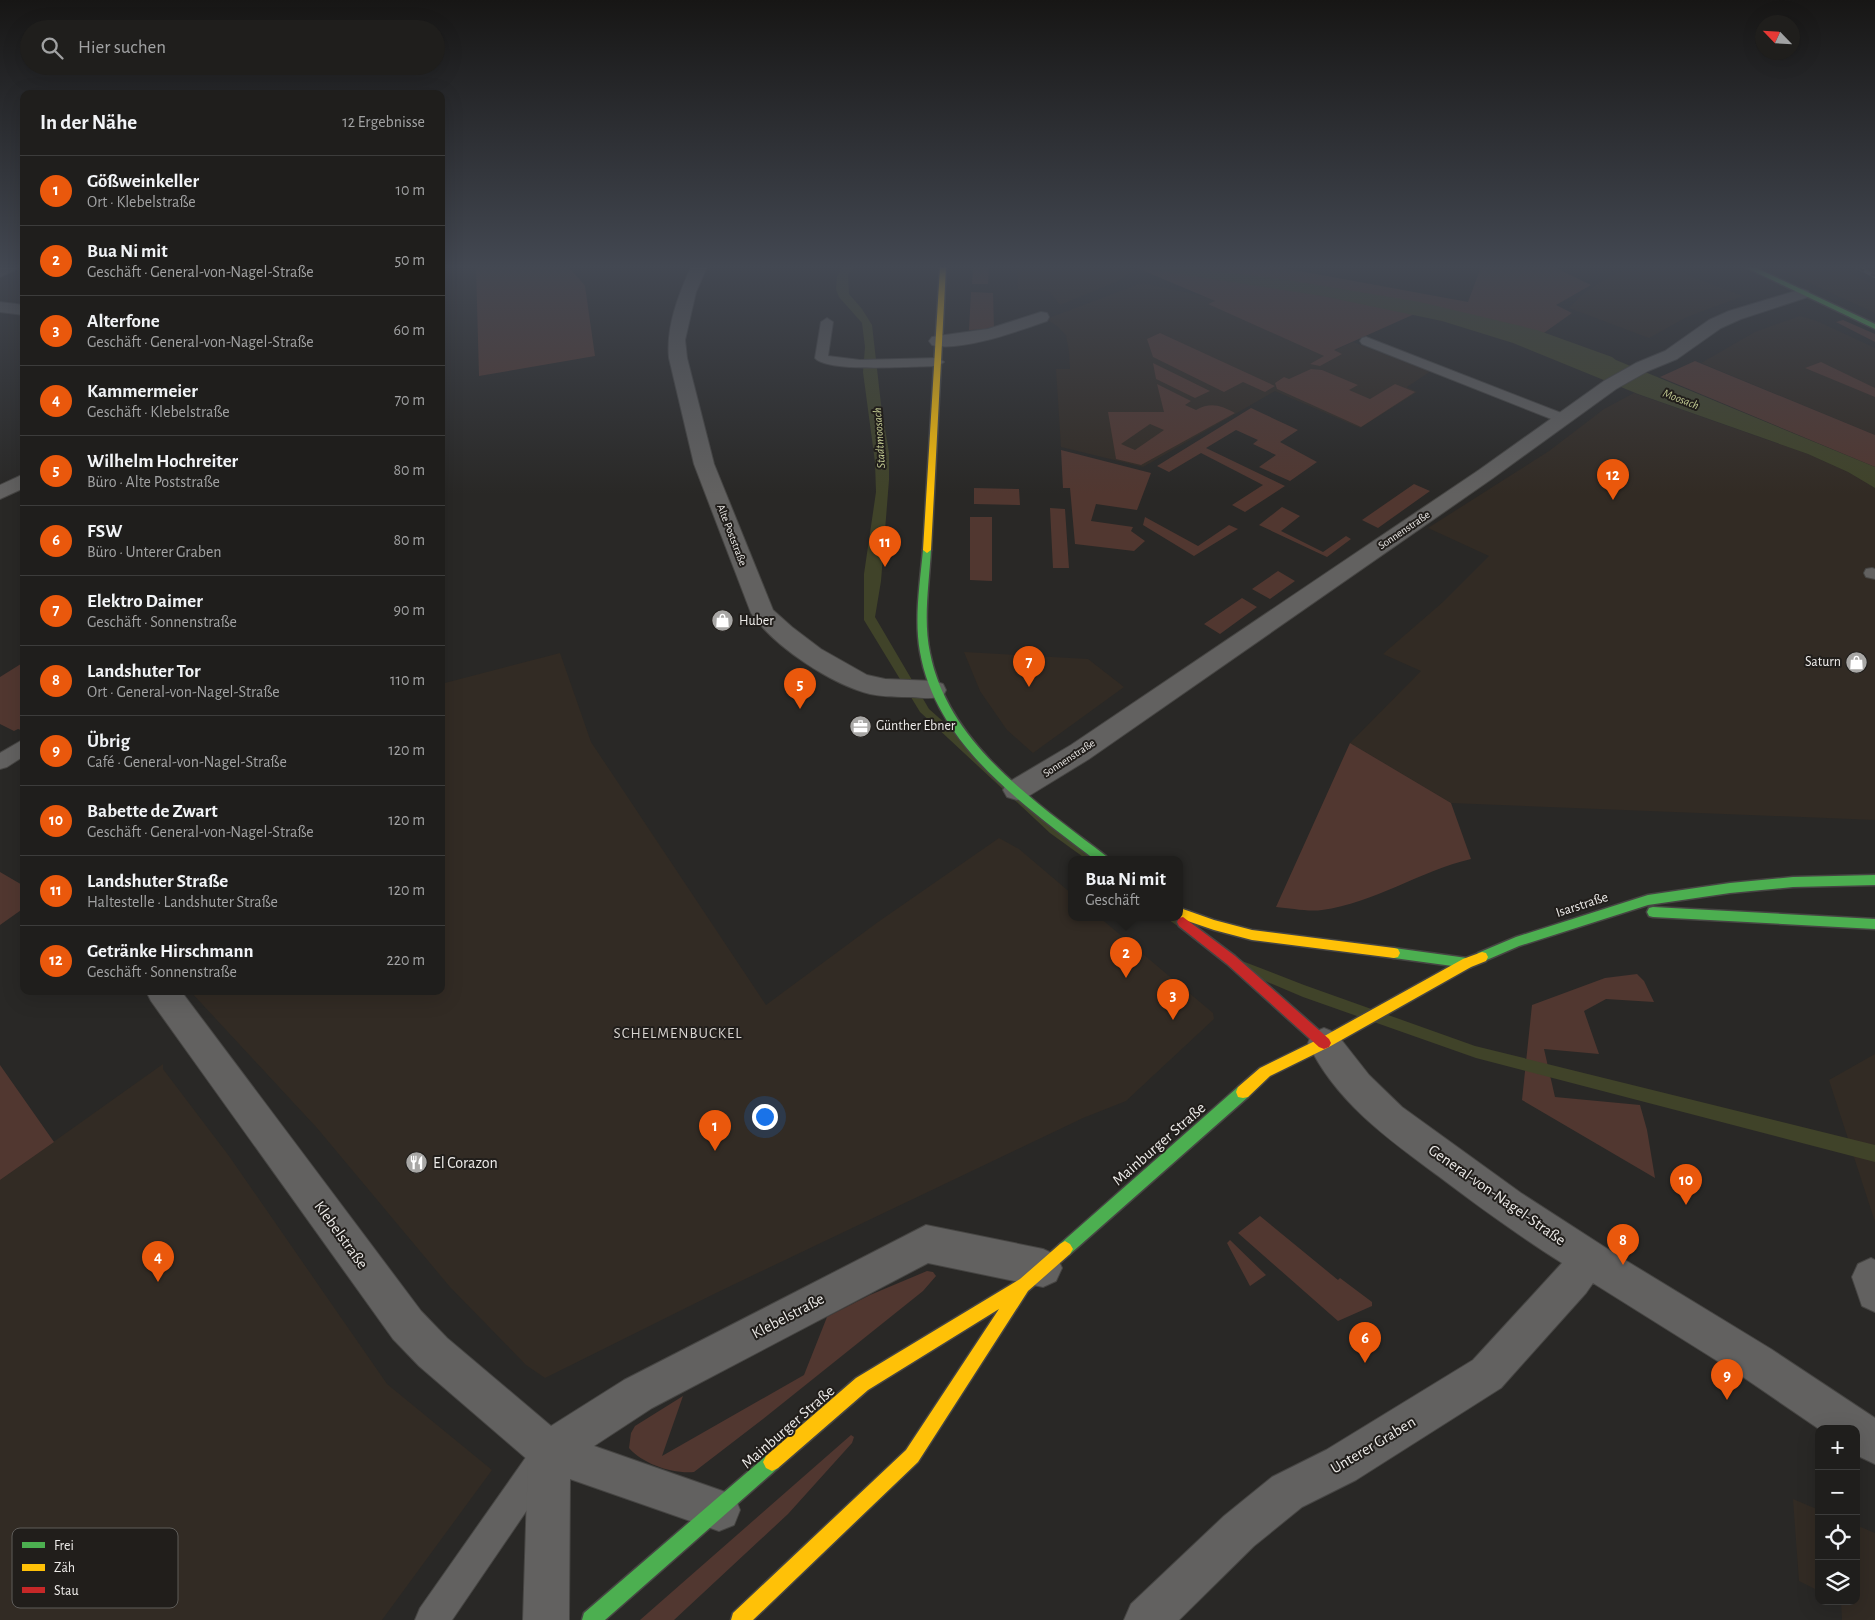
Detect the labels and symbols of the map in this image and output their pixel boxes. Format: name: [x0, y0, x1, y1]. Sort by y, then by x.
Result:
north arrow: [1755, 15, 1800, 60]
water label: Moosach: [1661, 387, 1701, 411]
water label: Stadtmoosach: [871, 407, 887, 469]
pin: 12: [1597, 459, 1629, 500]
street label: Alte Poststraße: [715, 503, 749, 567]
street label: Sonnenstraße: [1376, 509, 1432, 551]
pin: 11: [869, 526, 901, 567]
shop icon: Huber: [711, 609, 735, 633]
place label: Huber: [739, 614, 774, 628]
pin: 7: [1013, 646, 1045, 687]
shop icon: Saturn: [1845, 650, 1869, 674]
place label: Saturn: [1805, 655, 1841, 669]
pin: 5: [784, 668, 816, 709]
office icon: Günther Ebner: [848, 714, 872, 738]
place label: Günther Ebner: [876, 719, 956, 733]
street label: Sonnenstraße: [1041, 737, 1097, 779]
street label: Isarstraße: [1554, 890, 1610, 920]
pin: 2: [1110, 937, 1142, 978]
pin: 3: [1157, 979, 1189, 1020]
district label: SCHELMENBUCKEL: [614, 1026, 742, 1041]
street label: Mainburger Straße: [1109, 1099, 1209, 1189]
your location: [752, 1104, 778, 1130]
pin: 1: [699, 1110, 731, 1151]
street label: General-von-Nagel-Straße: [1426, 1142, 1568, 1248]
restaurant icon: El Corazon: [405, 1151, 429, 1175]
place label: El Corazon: [433, 1155, 498, 1171]
pin: 10: [1670, 1164, 1702, 1205]
street label: Klebelstraße: [311, 1198, 371, 1272]
pin: 8: [1607, 1224, 1639, 1265]
pin: 4: [142, 1241, 174, 1282]
street label: Klebelstraße: [749, 1290, 827, 1342]
pin: 6: [1349, 1322, 1381, 1363]
pin: 9: [1711, 1359, 1743, 1400]
street label: Mainburger Straße: [738, 1382, 838, 1472]
street label: Unterer Graben: [1328, 1413, 1418, 1477]
legend: [12, 1528, 178, 1608]
text: Frei: [54, 1539, 74, 1553]
text: Zäh: [54, 1561, 75, 1575]
text: Stau: [54, 1584, 79, 1598]

